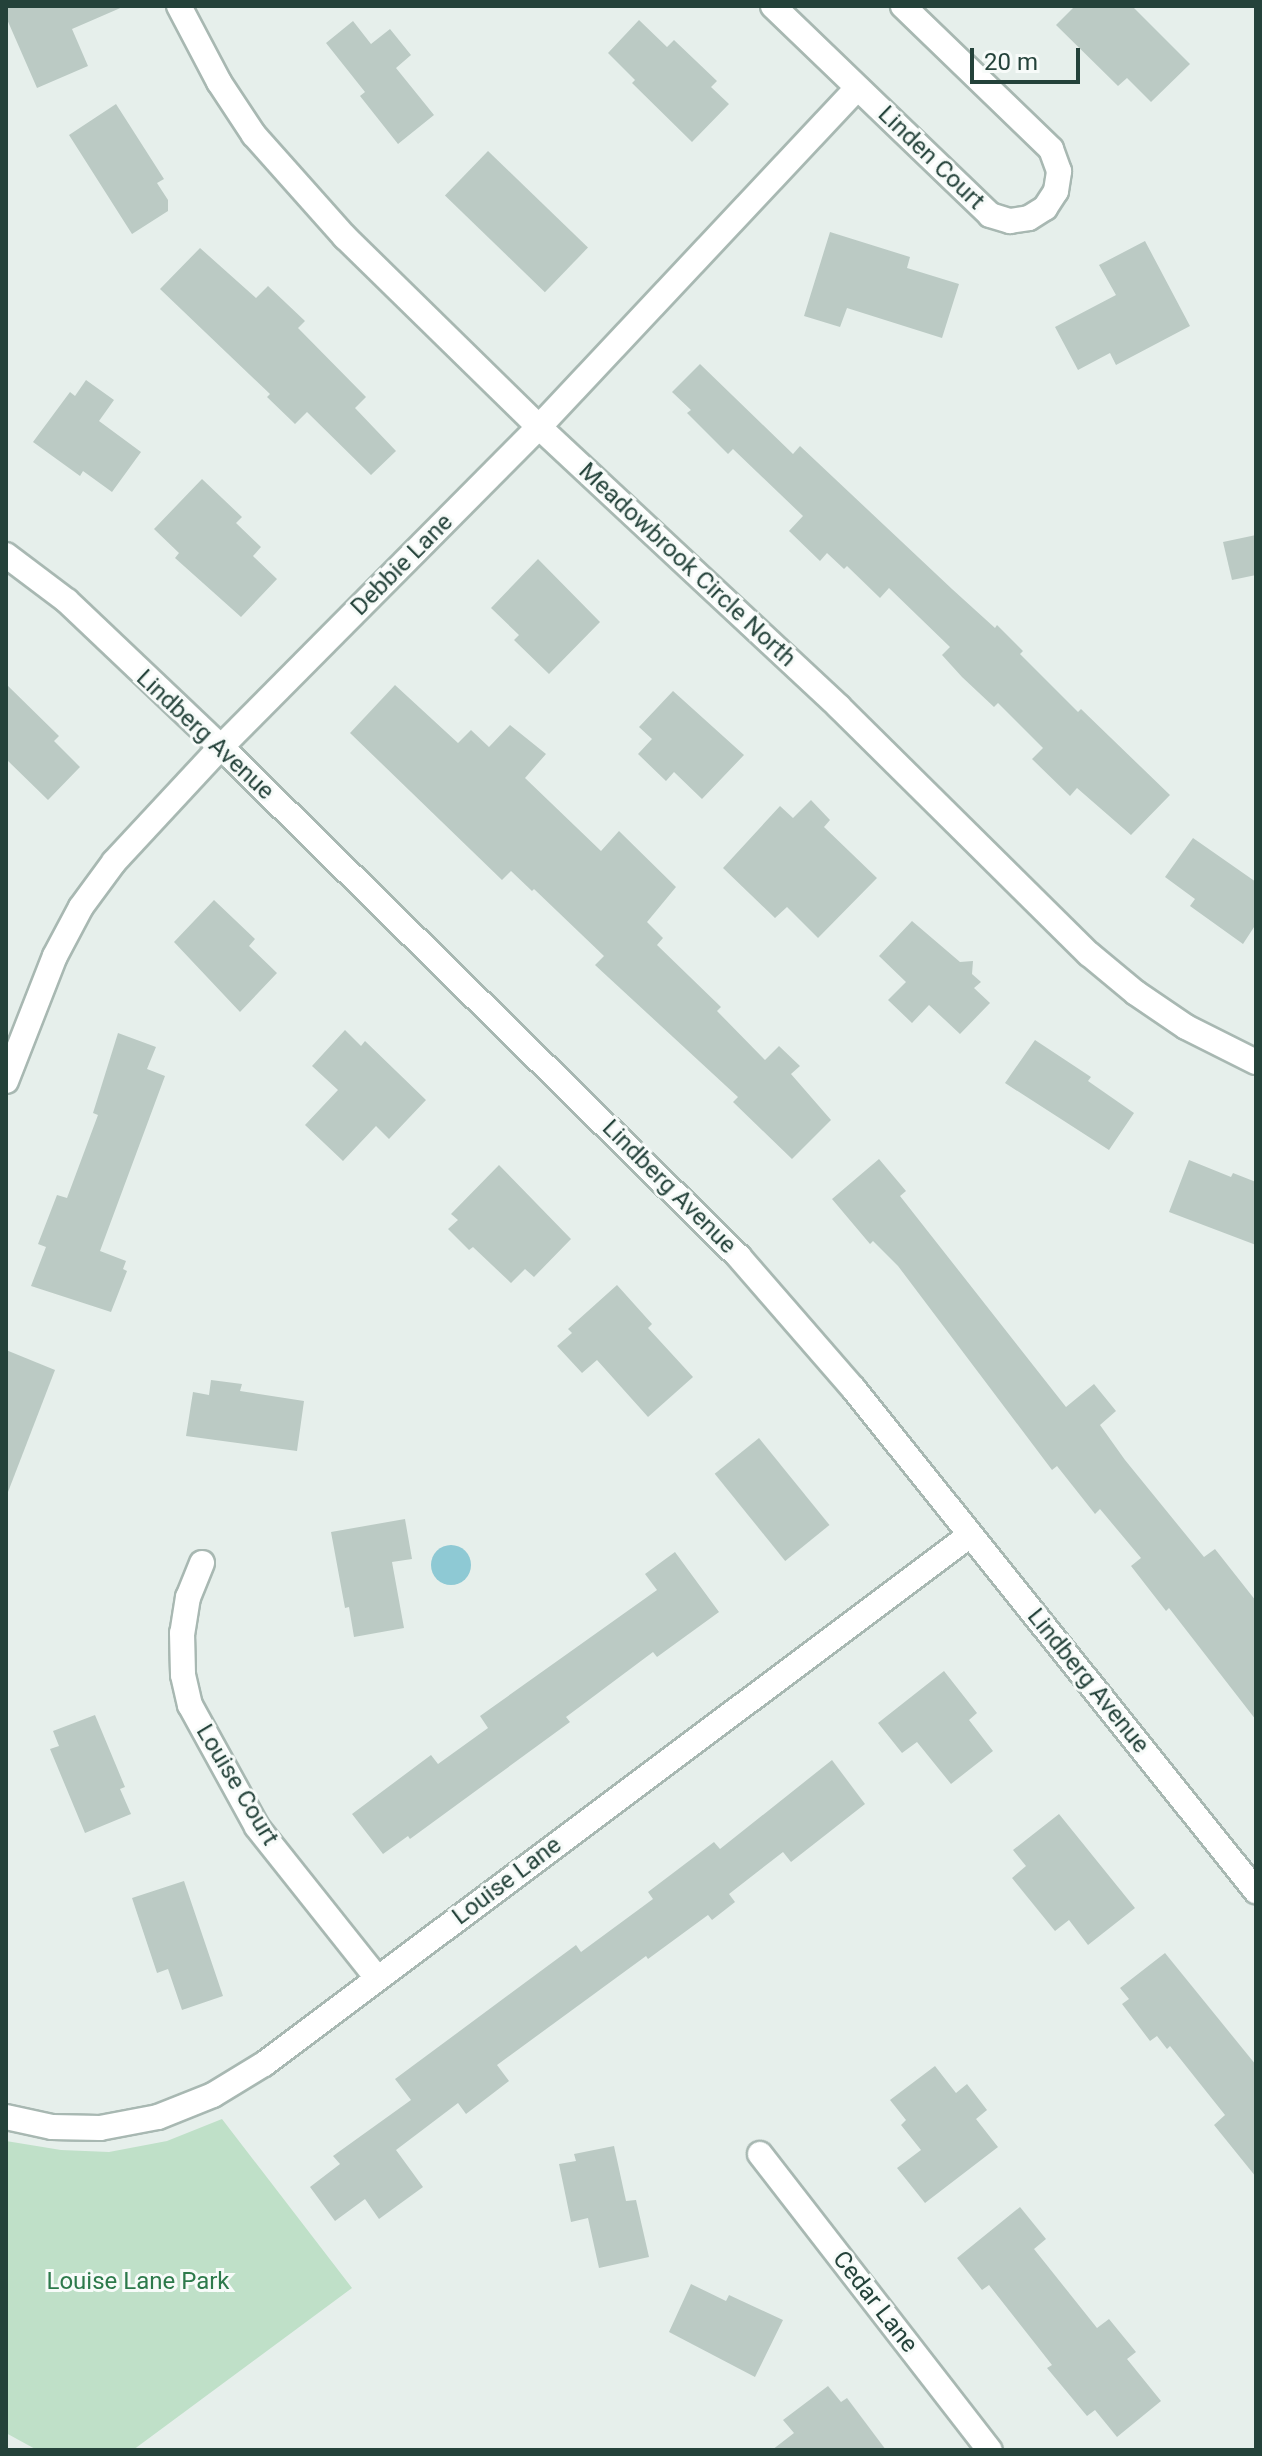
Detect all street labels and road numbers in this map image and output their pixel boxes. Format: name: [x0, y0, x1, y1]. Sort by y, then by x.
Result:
street label: Linden Court: [872, 100, 990, 216]
street label: Meadowbrook Circle North: [573, 457, 801, 673]
street label: Debbie Lane: [345, 508, 459, 622]
street label: Lindberg Avenue: [130, 664, 280, 806]
street label: Lindberg Avenue: [596, 1114, 742, 1260]
street label: Lindberg Avenue: [1021, 1603, 1155, 1759]
street label: Louise Court: [190, 1719, 284, 1851]
street label: Louise Lane: [447, 1831, 567, 1931]
street label: Cedar Lane: [826, 2245, 924, 2359]

